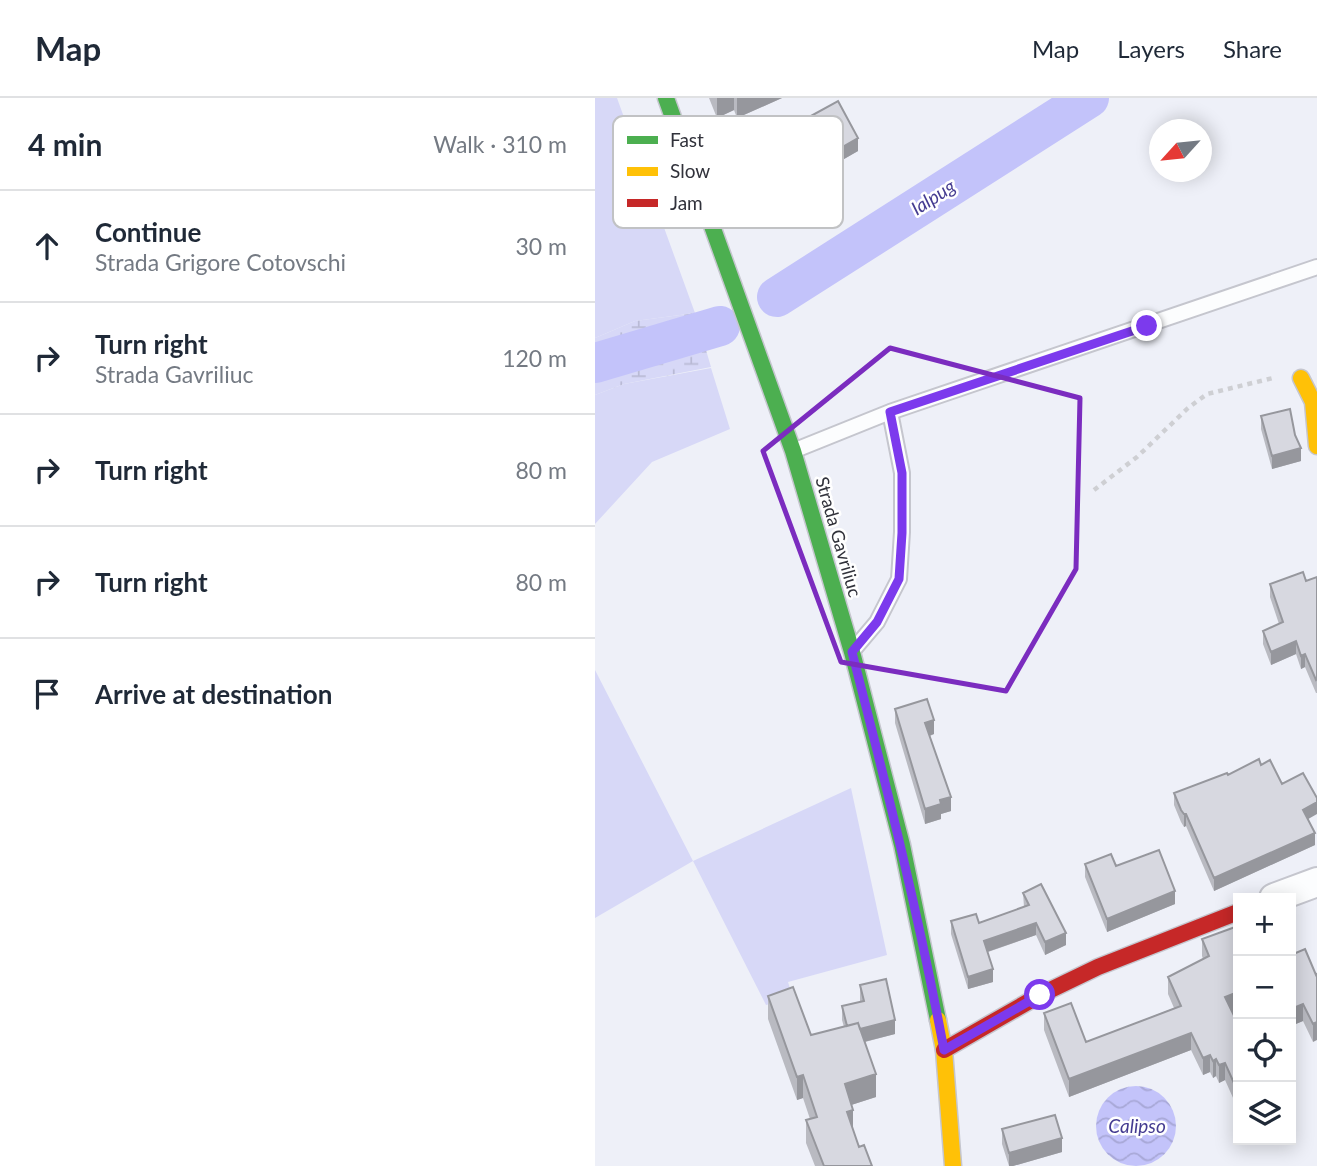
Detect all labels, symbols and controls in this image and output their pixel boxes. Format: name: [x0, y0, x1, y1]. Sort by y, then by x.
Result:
text: Map: [35, 28, 101, 68]
text: Map: [1032, 34, 1079, 63]
text: Layers: [1117, 34, 1185, 63]
text: Share: [1223, 34, 1282, 63]
legend: [613, 116, 843, 228]
north arrow: [1149, 119, 1212, 182]
text: 4 min: [28, 126, 102, 162]
text: Fast: [670, 128, 704, 151]
text: Walk · 310 m: [433, 130, 567, 158]
text: Slow: [670, 159, 710, 182]
water label: Ialpug: [906, 173, 960, 219]
text: Jam: [670, 191, 703, 214]
text: Continue: [95, 216, 201, 248]
icon: ahead: [28, 227, 66, 265]
text: 30 m: [516, 232, 567, 260]
text: Strada Grigore Cotovschi: [95, 248, 346, 276]
route end: [1131, 310, 1162, 341]
text: Turn right: [95, 328, 208, 360]
icon: right: [28, 339, 66, 377]
text: 120 m: [502, 344, 567, 372]
text: Strada Gavriliuc: [95, 360, 253, 388]
icon: right: [28, 451, 66, 489]
text: Turn right: [95, 454, 208, 486]
text: 80 m: [516, 456, 567, 484]
street label: Strada Gavriliuc: [811, 474, 867, 600]
icon: right: [28, 563, 66, 601]
text: Turn right: [95, 566, 208, 598]
text: 80 m: [516, 568, 567, 596]
icon: arrive: [28, 675, 66, 713]
text: Arrive at destination: [95, 678, 332, 710]
map controls: [1233, 893, 1296, 1145]
button: +: [1233, 893, 1296, 956]
button: −: [1233, 956, 1296, 1019]
route start: [1024, 979, 1055, 1010]
button: locate: [1233, 1019, 1296, 1082]
button: layers: [1233, 1082, 1296, 1145]
water label: Calipso: [1108, 1114, 1166, 1137]

